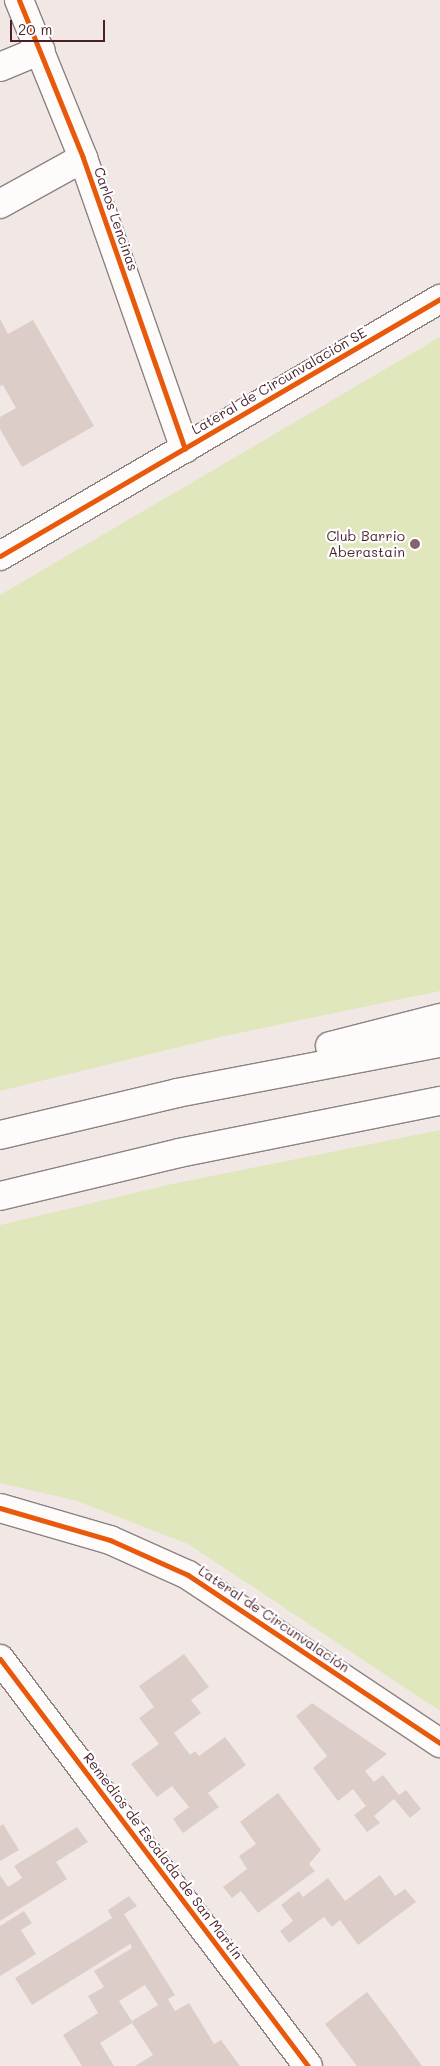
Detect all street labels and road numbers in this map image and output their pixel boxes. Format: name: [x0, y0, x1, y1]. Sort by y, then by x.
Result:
street label: Carlos Lencinas: [90, 165, 142, 273]
street label: Lateral de Circunvalación SE: [189, 324, 369, 438]
street label: Lateral de Circunvalación: [195, 1562, 353, 1676]
street label: Remedios de Escalada de San Martín: [80, 1749, 246, 1963]

